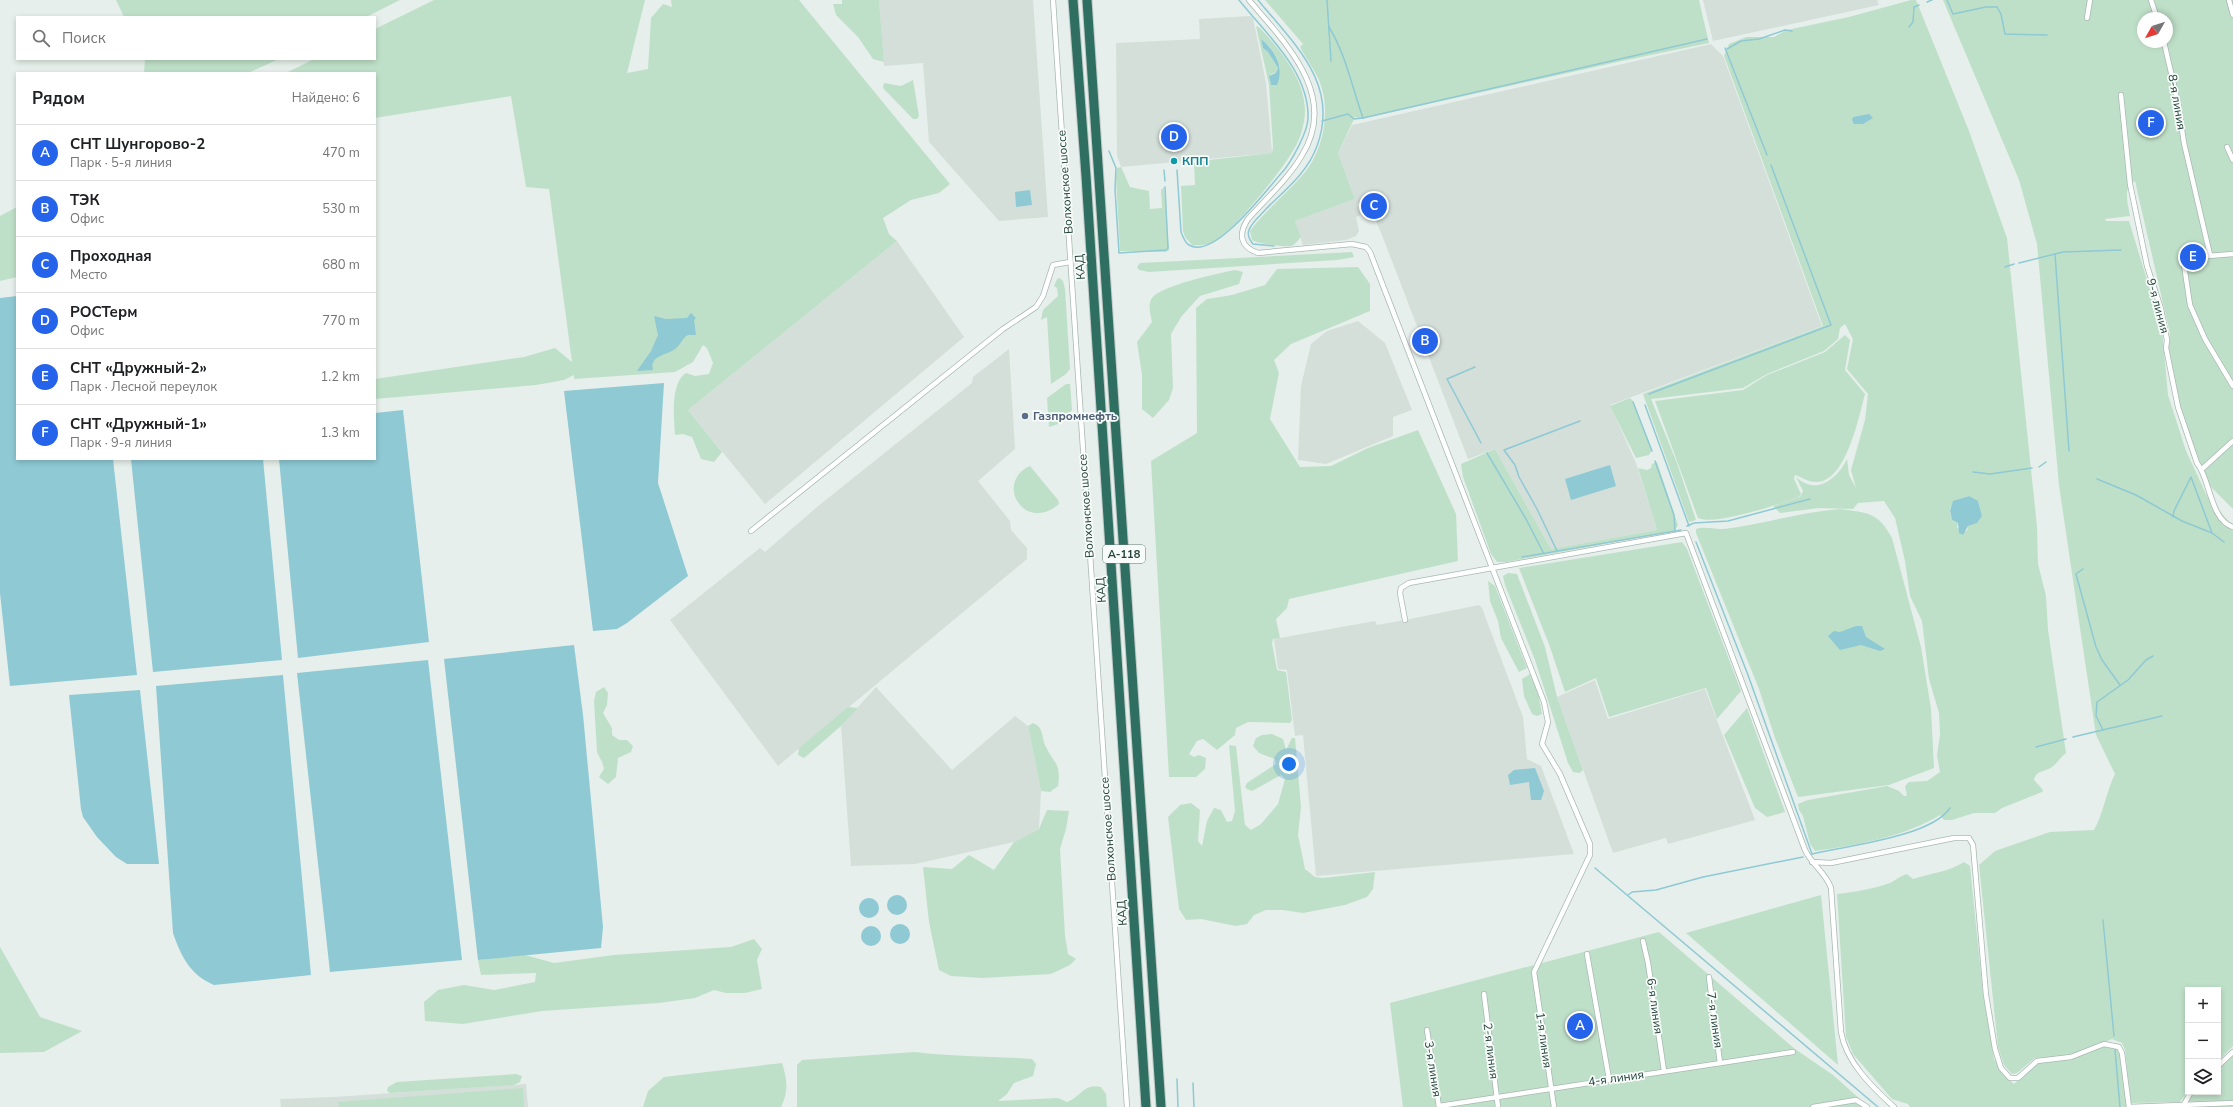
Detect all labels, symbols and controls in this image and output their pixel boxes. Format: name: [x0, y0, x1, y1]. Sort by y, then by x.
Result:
north arrow: [2137, 12, 2173, 48]
search box: [16, 16, 376, 60]
icon: search: [30, 27, 52, 49]
text: Поиск: [62, 28, 106, 48]
street label: 8-я линия: [2164, 73, 2190, 131]
text: Рядом: [32, 87, 85, 110]
text: Найдено: 6: [292, 89, 360, 107]
pin: F: [2138, 108, 2164, 138]
pin: D: [1161, 122, 1187, 152]
street label: Волхонское шоссе: [1053, 129, 1077, 235]
text: СНТ Шунгорово-2: [70, 134, 205, 154]
text: A: [40, 144, 50, 162]
text: 470 m: [322, 144, 360, 162]
place label: КПП: [1182, 153, 1209, 169]
text: Парк · 5-я линия: [70, 154, 172, 172]
marker: КПП: [1169, 156, 1179, 166]
text: ТЭК: [70, 190, 100, 210]
pin: C: [1361, 191, 1387, 221]
text: B: [41, 200, 49, 218]
text: 530 m: [322, 200, 360, 218]
text: Офис: [70, 210, 104, 228]
pin: E: [2180, 242, 2206, 272]
text: Проходная: [70, 246, 152, 266]
street label: КАД: [1071, 253, 1089, 280]
text: C: [41, 256, 49, 274]
text: 680 m: [322, 256, 360, 274]
text: Место: [70, 266, 107, 284]
street label: 9-я линия: [2143, 277, 2173, 335]
text: РОСТерм: [70, 302, 137, 322]
text: D: [40, 312, 50, 330]
text: 770 m: [322, 312, 360, 330]
text: Офис: [70, 322, 104, 340]
pin: B: [1412, 326, 1438, 356]
text: СНТ «Дружный-2»: [70, 358, 207, 378]
text: E: [41, 368, 49, 386]
text: 1.2 km: [320, 368, 360, 386]
text: Парк · Лесной переулок: [70, 378, 217, 396]
place label: Газпромнефть: [1033, 408, 1118, 424]
marker: Газпромнефть: [1020, 411, 1030, 421]
text: СНТ «Дружный-1»: [70, 414, 207, 434]
text: F: [41, 424, 49, 442]
text: 1.3 km: [320, 424, 360, 442]
text: Парк · 9-я линия: [70, 434, 172, 452]
street label: Волхонское шоссе: [1074, 453, 1098, 559]
road number: А-118: [1103, 545, 1145, 563]
street label: КАД: [1092, 576, 1110, 603]
your location: [1279, 754, 1299, 774]
street label: Волхонское шоссе: [1096, 776, 1120, 882]
street label: КАД: [1113, 899, 1131, 926]
street label: 6-я линия: [1643, 977, 1667, 1035]
map controls: [2185, 987, 2221, 1095]
button: +: [2185, 987, 2221, 1023]
street label: 7-я линия: [1703, 991, 1727, 1049]
street label: 1-я линия: [1532, 1011, 1556, 1069]
pin: A: [1567, 1011, 1593, 1041]
street label: 2-я линия: [1480, 1022, 1502, 1080]
button: −: [2185, 1023, 2221, 1059]
street label: 3-я линия: [1421, 1040, 1445, 1098]
button: layers: [2185, 1059, 2221, 1095]
street label: 4-я линия: [1587, 1066, 1645, 1090]

